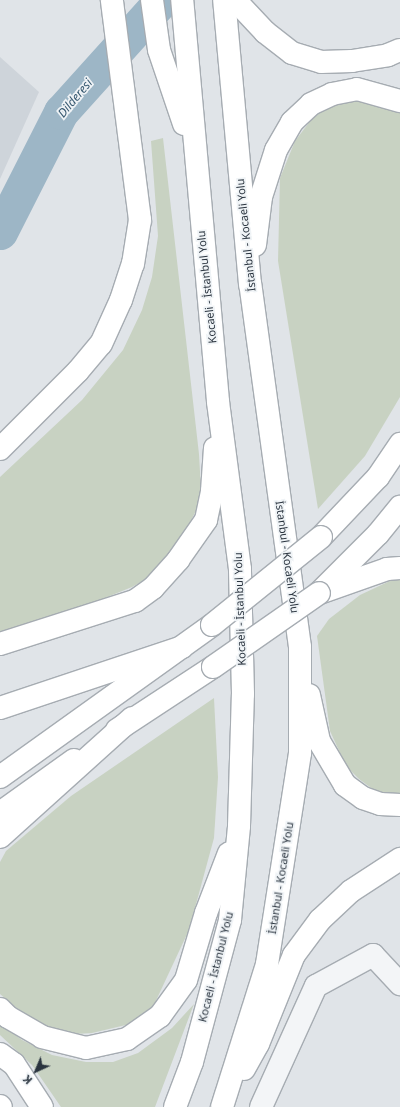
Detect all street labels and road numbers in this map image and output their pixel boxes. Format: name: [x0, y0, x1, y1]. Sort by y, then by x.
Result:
street label: İstanbul - Kocaeli Yolu: [234, 178, 258, 292]
street label: Kocaeli - İstanbul Yolu: [195, 230, 219, 344]
street label: İstanbul - Kocaeli Yolu: [273, 500, 301, 614]
street label: Kocaeli - İstanbul Yolu: [231, 552, 249, 666]
street label: İstanbul - Kocaeli Yolu: [266, 821, 296, 935]
street label: Kocaeli - İstanbul Yolu: [196, 910, 236, 1024]

